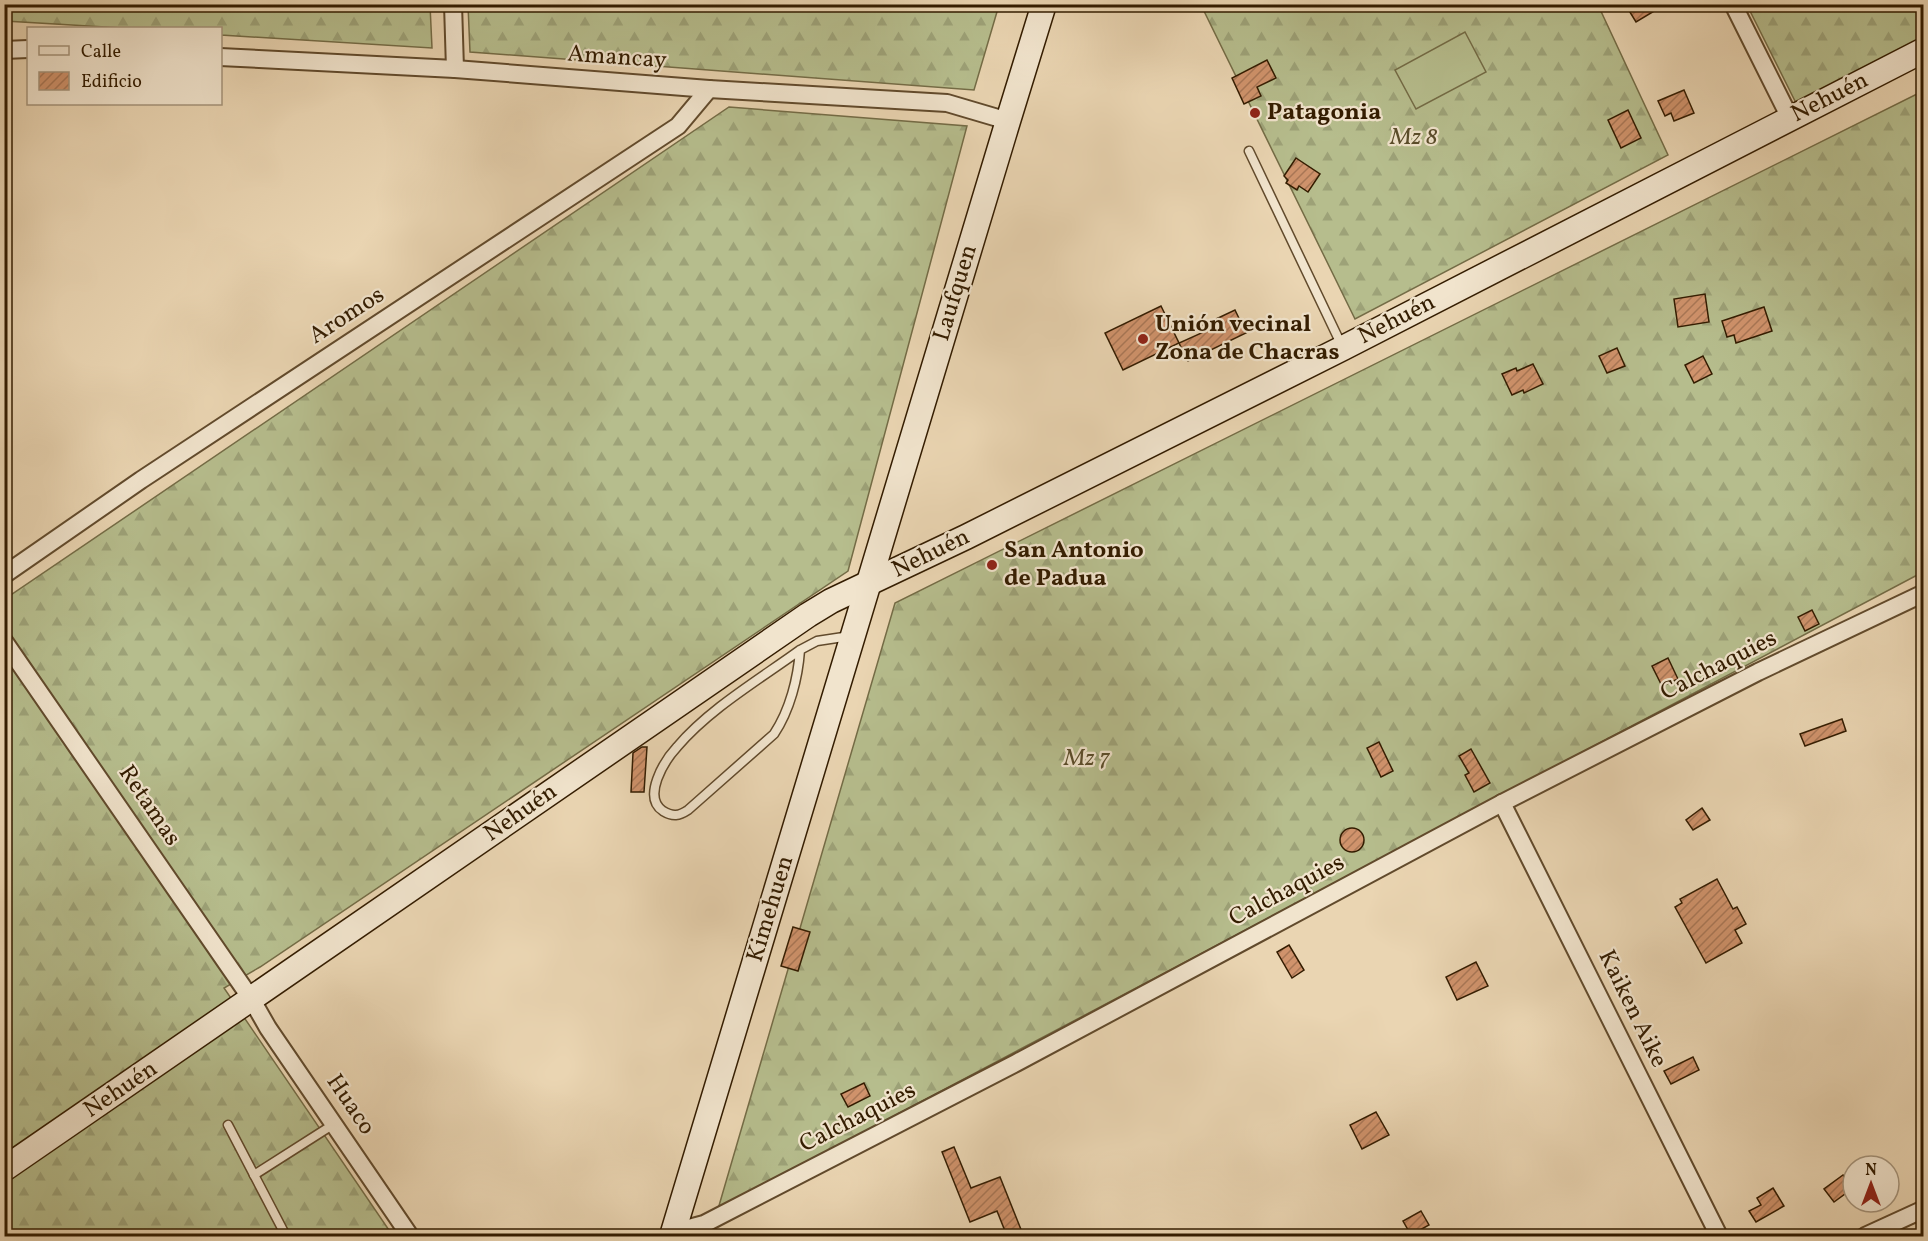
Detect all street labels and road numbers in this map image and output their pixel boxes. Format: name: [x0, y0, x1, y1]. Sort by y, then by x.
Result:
street label: Amancay: [566, 38, 668, 78]
street label: Nehuén: [1785, 64, 1875, 132]
street label: Laufquen: [925, 240, 987, 346]
street label: Aromos: [303, 279, 391, 353]
street label: Nehuén: [1352, 286, 1442, 354]
street label: Nehuén: [886, 521, 976, 587]
street label: Calchaquies: [1655, 622, 1783, 710]
street label: Retamas: [109, 759, 189, 853]
street label: Nehuén: [477, 775, 565, 851]
street label: Calchaquies: [1223, 846, 1351, 936]
street label: Kimehuen: [739, 852, 803, 966]
street label: Kaiken Aike: [1589, 945, 1675, 1073]
street label: Nehuén: [77, 1053, 165, 1127]
street label: Huaco: [317, 1068, 383, 1142]
street label: Calchaquies: [794, 1074, 922, 1162]

